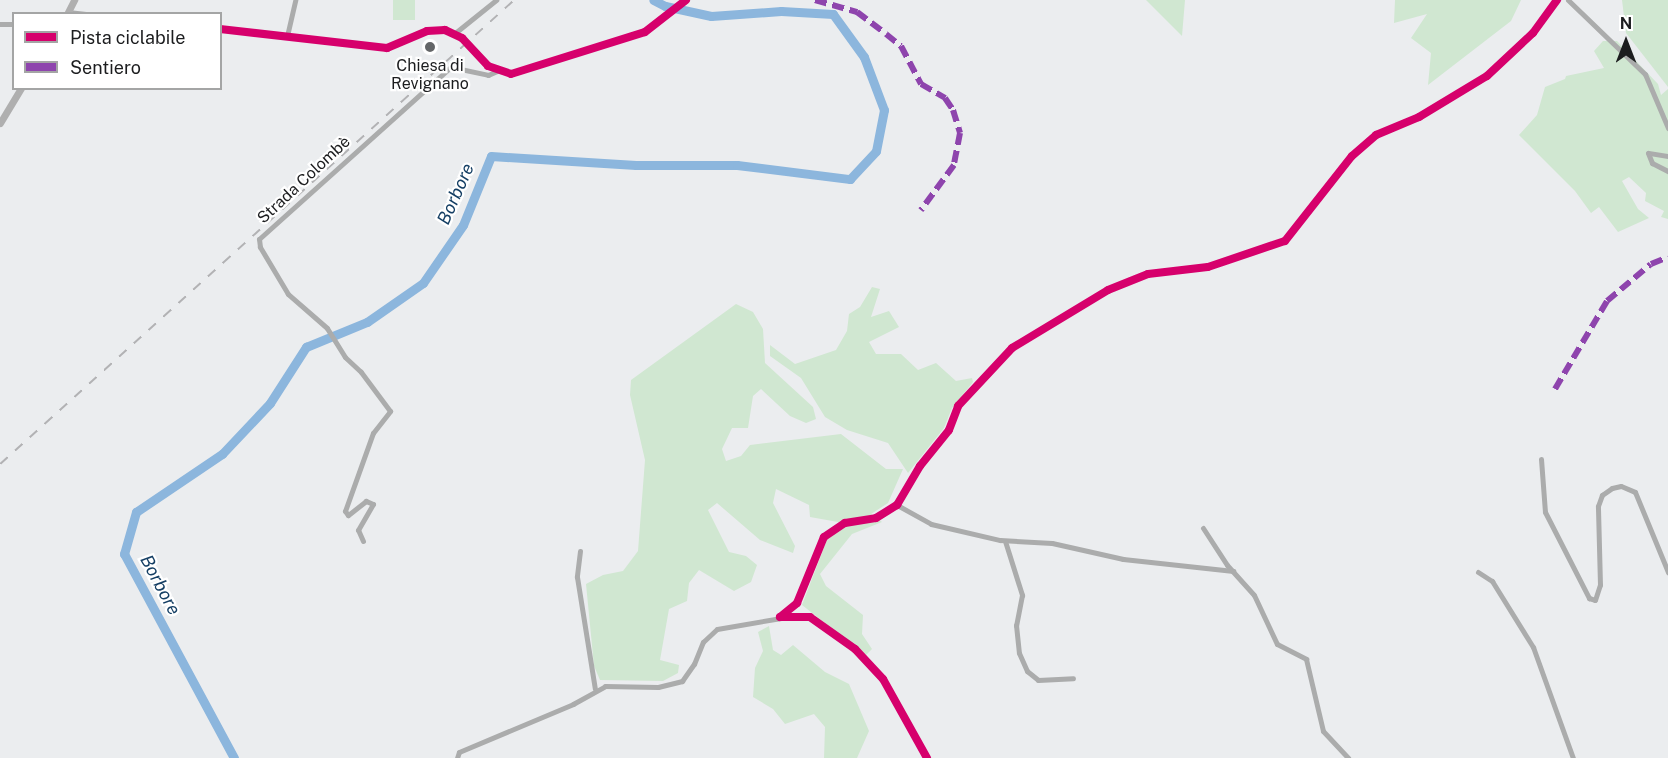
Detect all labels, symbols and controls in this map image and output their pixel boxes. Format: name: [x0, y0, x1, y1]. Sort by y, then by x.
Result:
legend: [12, 12, 222, 90]
north arrow: [1596, 12, 1656, 72]
text: N: [1620, 14, 1632, 33]
text: Pista ciclabile: [70, 27, 185, 48]
marker: Chiesa di Revignano: [423, 40, 437, 54]
place label: Chiesa di Revignano: [391, 56, 469, 94]
text: Sentiero: [70, 57, 141, 78]
street label: Strada Colombè: [254, 132, 354, 228]
water label: Borbore: [433, 160, 479, 228]
water label: Borbore: [135, 551, 185, 619]

